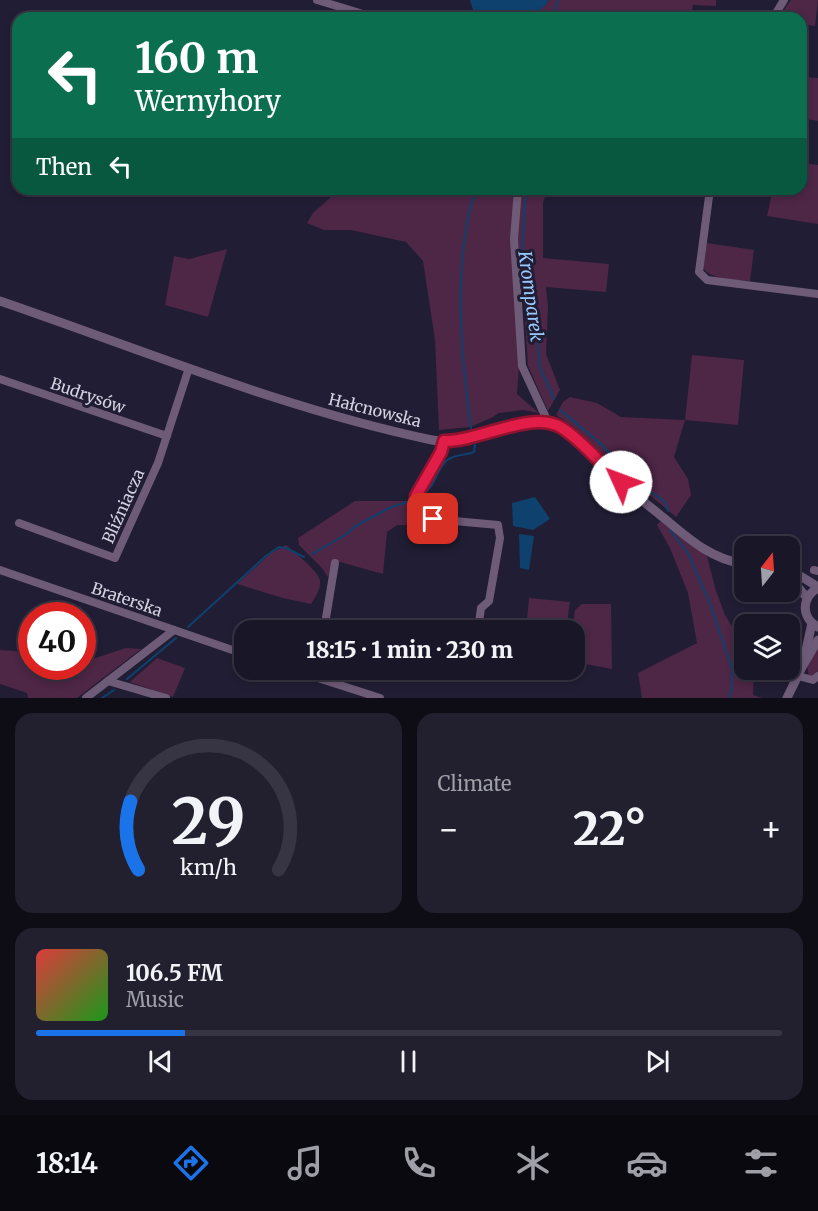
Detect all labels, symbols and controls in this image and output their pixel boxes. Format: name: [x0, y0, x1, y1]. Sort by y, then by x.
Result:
text: 160 m: [135, 32, 259, 84]
icon: left: [36, 36, 114, 114]
text: Wernyhory: [135, 84, 281, 118]
icon: left: [104, 150, 137, 183]
text: Then: [36, 153, 92, 181]
water label: Kromparek: [513, 248, 549, 343]
street label: Budrysów: [48, 373, 128, 417]
street label: Hałcnowska: [327, 389, 424, 431]
position arrow: [589, 450, 653, 514]
street label: Bliźniacza: [98, 465, 149, 546]
pin: [407, 493, 458, 544]
icon: arrive: [416, 502, 449, 535]
north arrow: [734, 536, 800, 602]
map controls: [734, 536, 800, 680]
street label: Braterska: [89, 578, 166, 621]
speed limit sign: 40: [18, 602, 96, 680]
button: layers: [734, 614, 800, 680]
text: 18:15 · 1 min · 230 m: [306, 636, 513, 664]
text: Climate: [438, 771, 512, 796]
text: 29: [171, 783, 245, 861]
text: 22°: [573, 801, 646, 857]
text: −: [438, 809, 460, 850]
text: +: [760, 809, 782, 850]
text: km/h: [180, 854, 237, 881]
text: 106.5 FM: [126, 959, 223, 987]
text: Music: [126, 987, 184, 1012]
icon: previous: [144, 1045, 177, 1078]
icon: pause: [392, 1045, 425, 1078]
icon: next: [641, 1045, 674, 1078]
icon: directions: [170, 1142, 212, 1184]
icon: music: [284, 1142, 326, 1184]
icon: phone: [398, 1142, 440, 1184]
icon: climate: [512, 1142, 554, 1184]
icon: car: [626, 1142, 668, 1184]
icon: filters: [740, 1142, 782, 1184]
text: 18:14: [36, 1146, 98, 1180]

